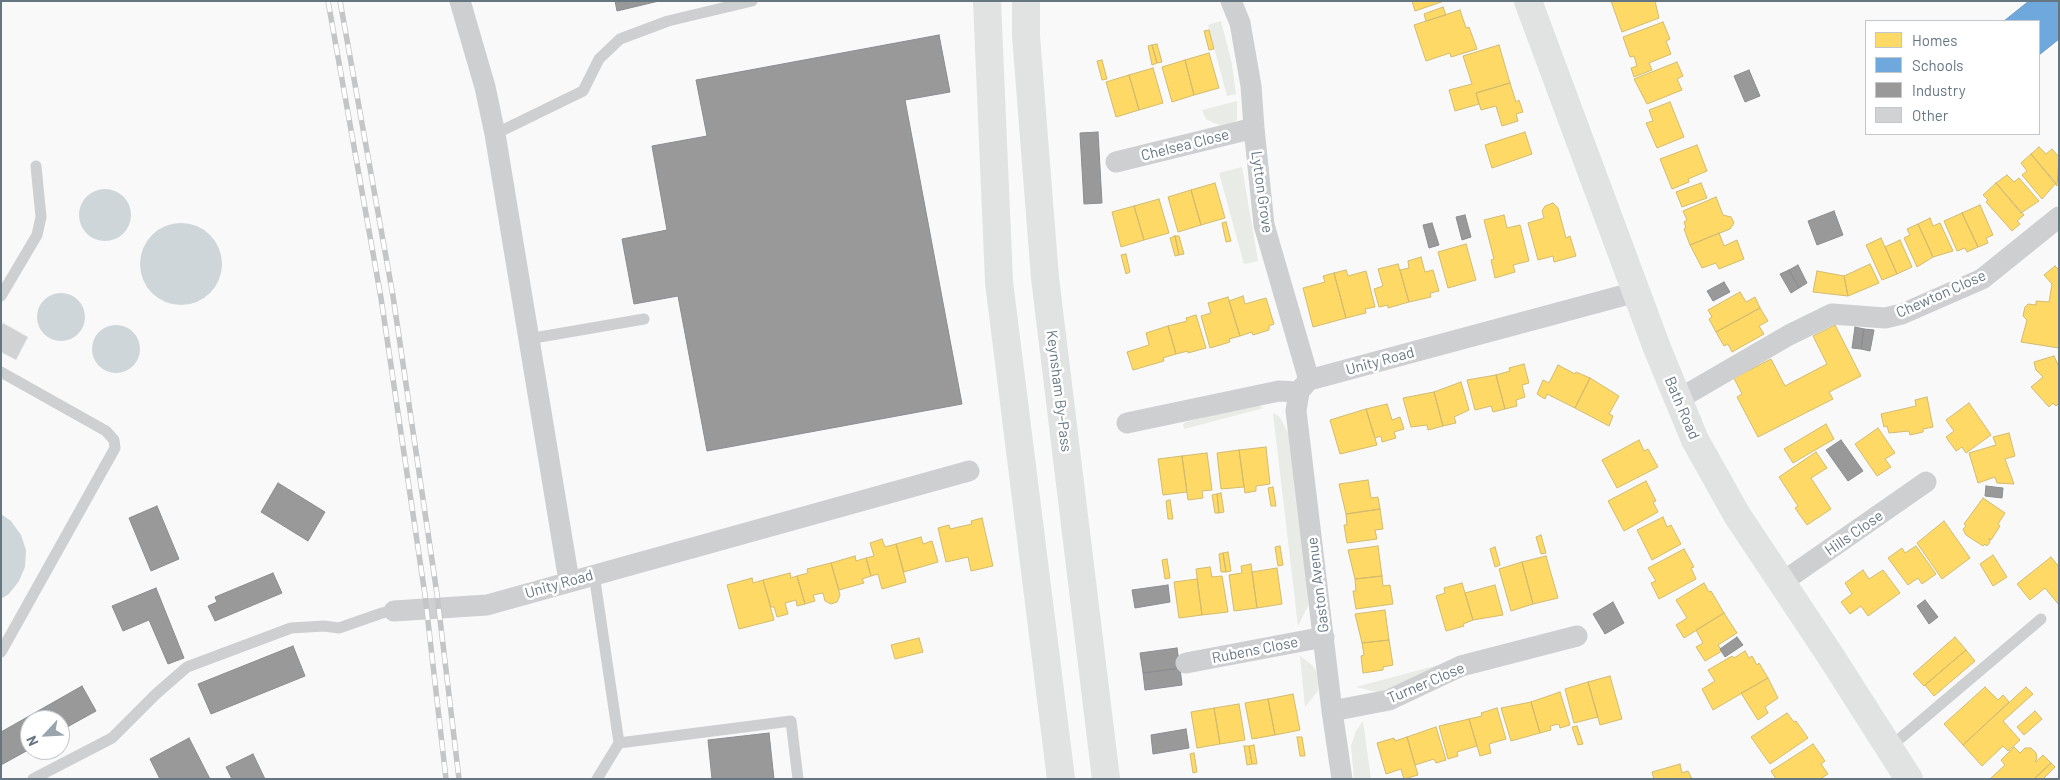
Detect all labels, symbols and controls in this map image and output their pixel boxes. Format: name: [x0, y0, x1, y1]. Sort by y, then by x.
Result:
legend: [1865, 20, 2040, 135]
text: Homes: [1912, 31, 1957, 49]
text: Schools: [1912, 56, 1964, 74]
text: Industry: [1912, 81, 1966, 99]
text: Other: [1912, 106, 1948, 124]
street label: Chelsea Close: [1139, 125, 1231, 165]
street label: Lytton Grove: [1247, 150, 1277, 234]
street label: Chewton Close: [1893, 266, 1989, 322]
street label: Keynsham By-Pass: [1043, 329, 1075, 453]
street label: Unity Road: [1344, 343, 1416, 379]
street label: Bath Road: [1661, 374, 1703, 442]
street label: Hills Close: [1822, 507, 1886, 559]
street label: Gaston Avenue: [1303, 536, 1333, 634]
street label: Unity Road: [523, 566, 595, 602]
street label: Rubens Close: [1210, 633, 1300, 667]
street label: Turner Close: [1385, 659, 1467, 707]
north arrow: [20, 710, 70, 760]
text: N: [22, 733, 42, 749]

